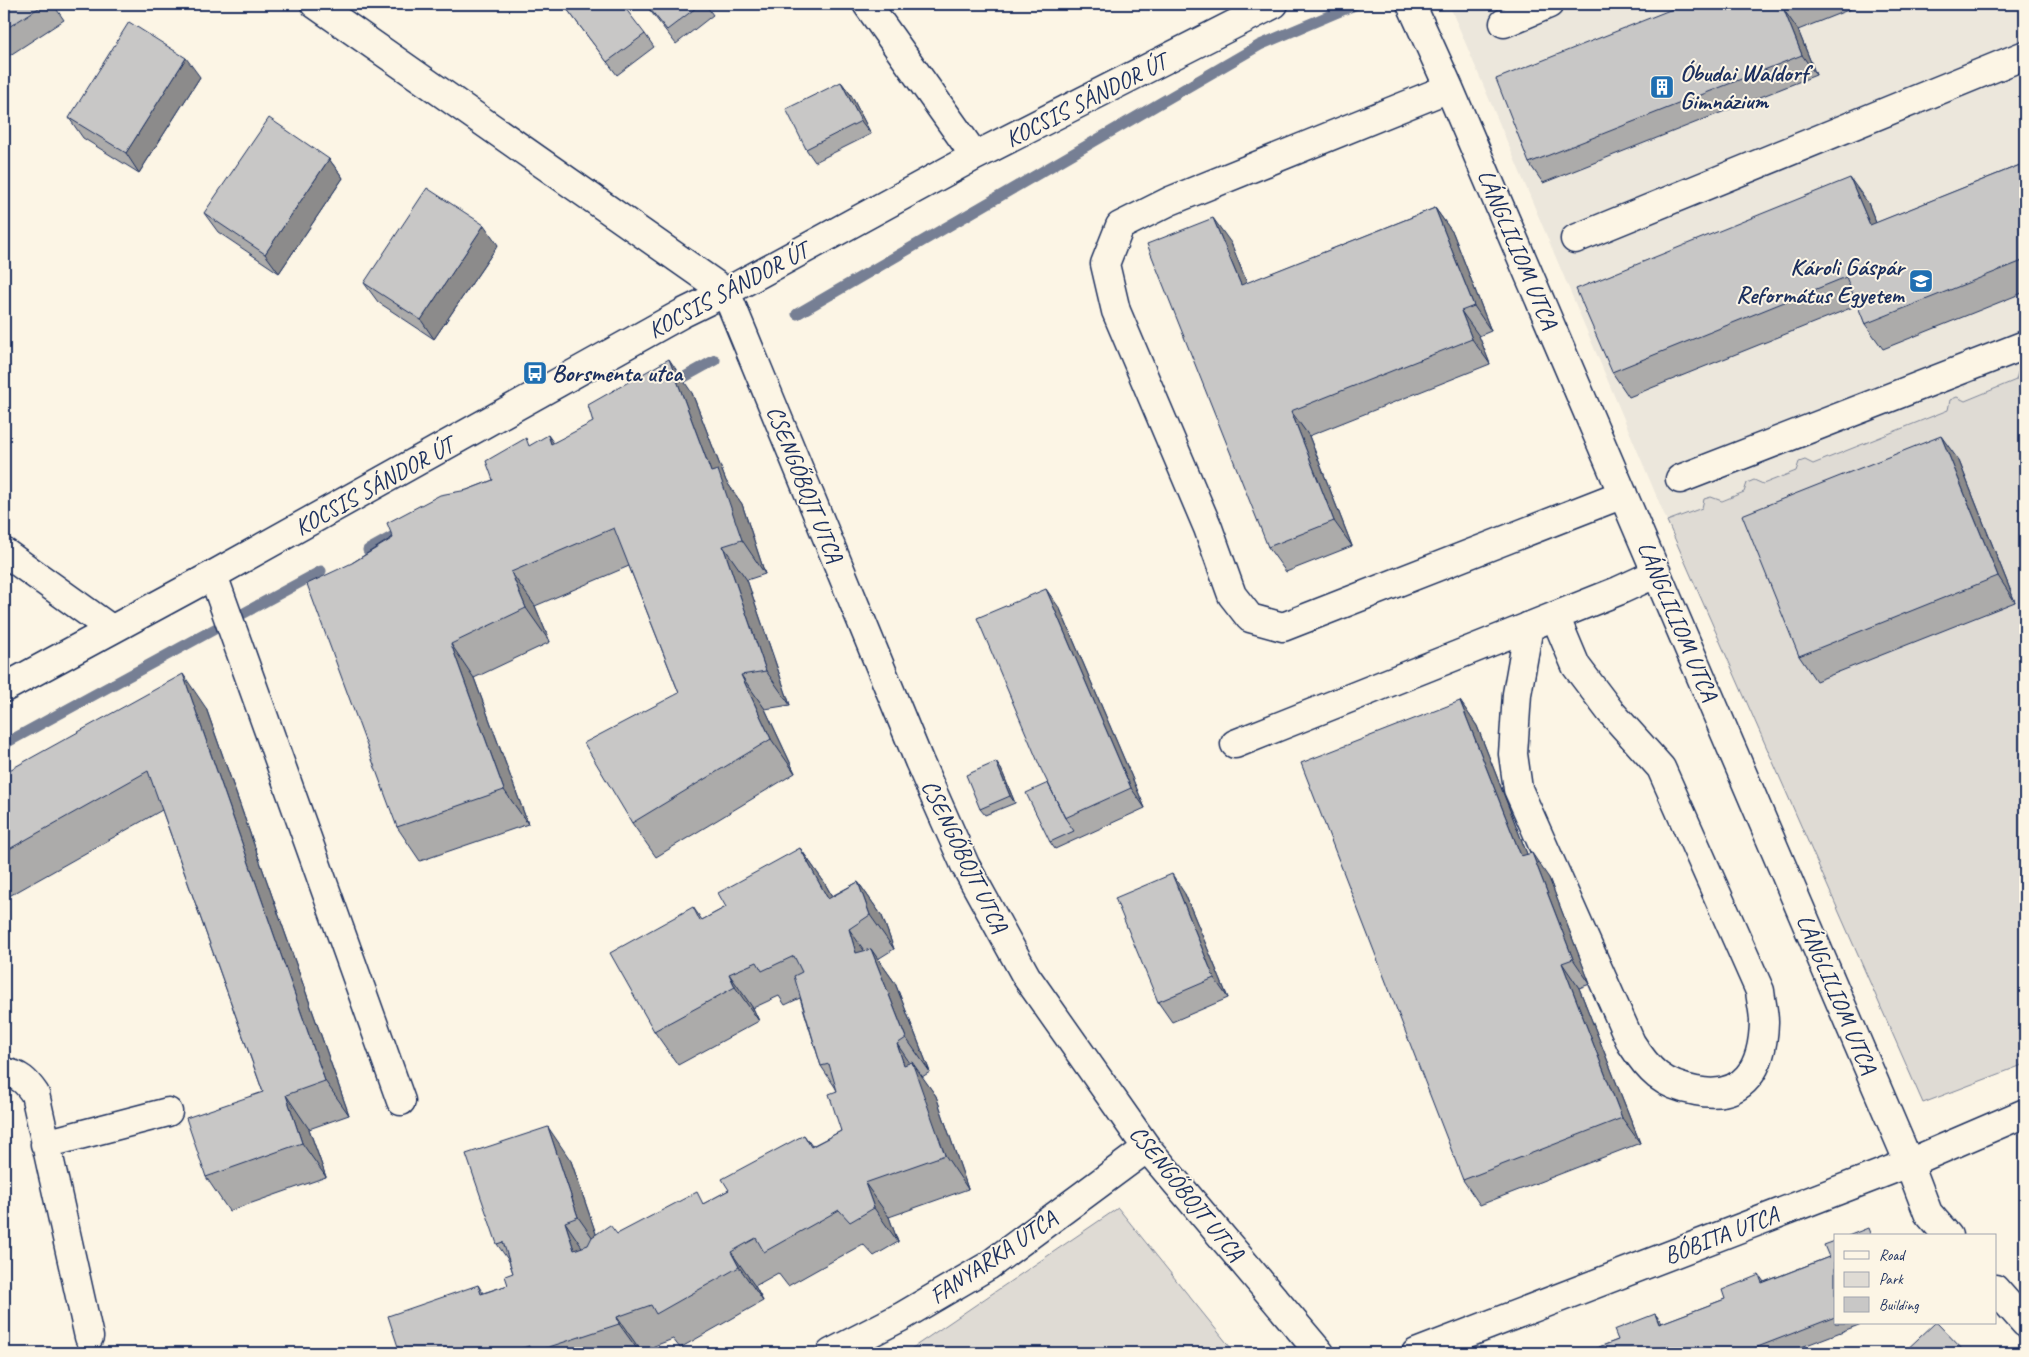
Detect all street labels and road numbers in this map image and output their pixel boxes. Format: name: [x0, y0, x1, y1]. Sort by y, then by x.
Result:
street label: KOCSIS SÁNDOR ÚT: [1000, 44, 1176, 154]
street label: LÁNGLILIOM UTCA: [1471, 165, 1565, 334]
street label: KOCSIS SÁNDOR ÚT: [643, 233, 818, 345]
street label: CSENGŐBOJT UTCA: [760, 401, 850, 568]
street label: KOCSIS SÁNDOR ÚT: [289, 427, 463, 542]
street label: LÁNGLILIOM UTCA: [1631, 537, 1725, 706]
street label: CSENGŐBOJT UTCA: [915, 775, 1015, 938]
street label: LÁNGLILIOM UTCA: [1790, 910, 1884, 1079]
street label: CSENGŐBOJT UTCA: [1123, 1119, 1252, 1268]
street label: BÓBITA UTCA: [1660, 1199, 1783, 1271]
street label: FANYARKA UTCA: [924, 1203, 1063, 1311]

